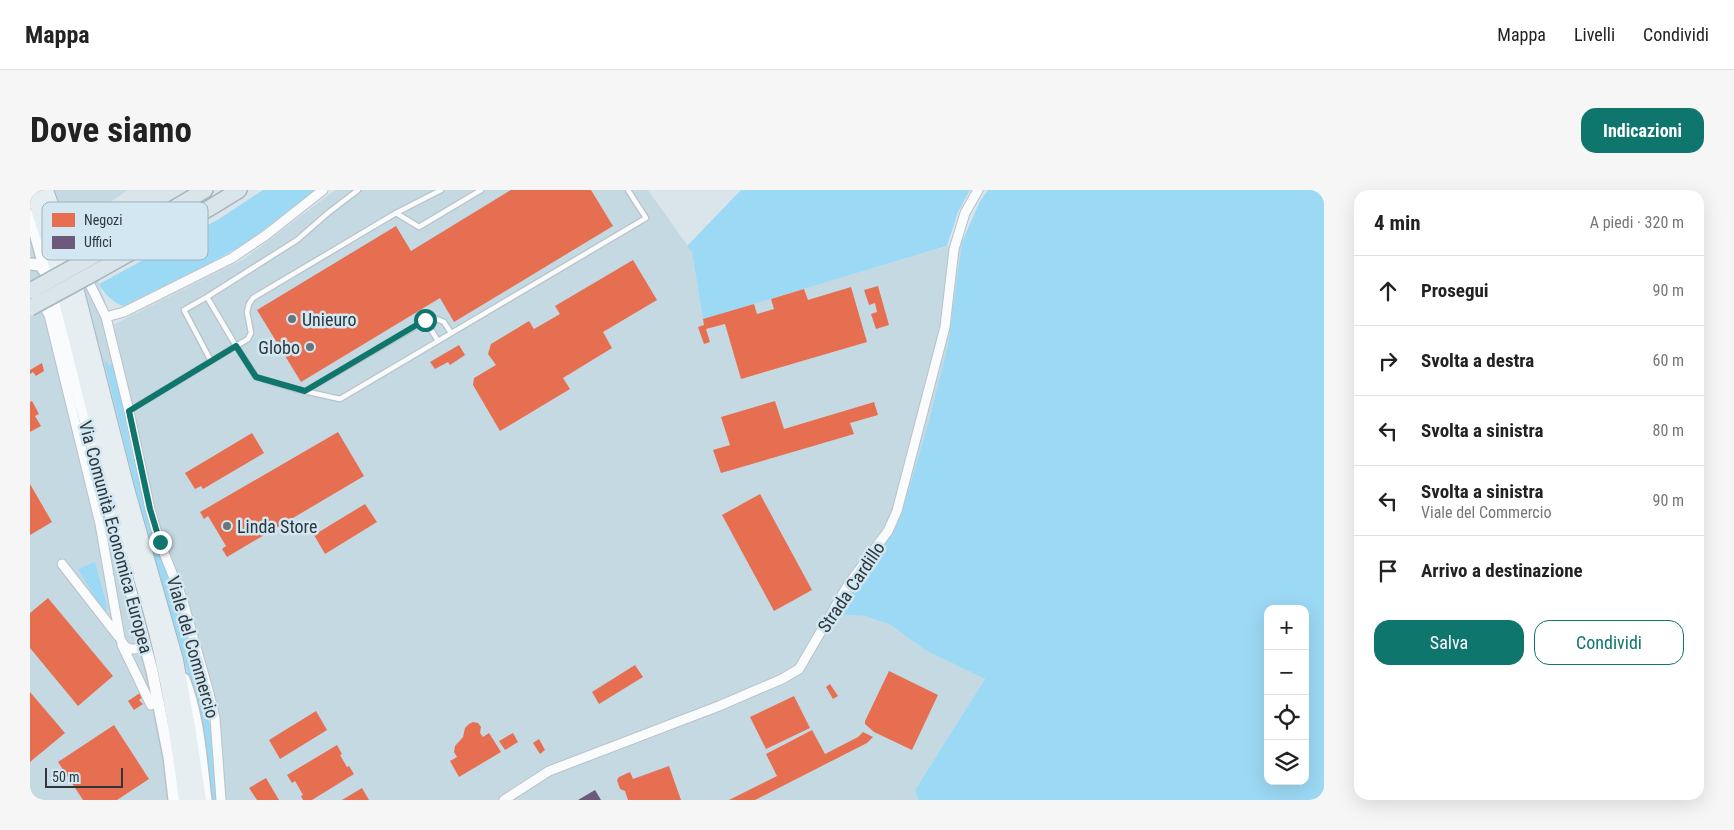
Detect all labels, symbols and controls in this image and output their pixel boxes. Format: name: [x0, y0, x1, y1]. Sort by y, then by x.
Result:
text: Mappa: [25, 21, 90, 49]
text: Mappa: [1497, 24, 1546, 45]
text: Livelli: [1574, 24, 1615, 45]
text: Condividi: [1643, 24, 1709, 45]
button: Indicazioni: [1581, 108, 1704, 153]
text: Dove siamo: [30, 110, 192, 151]
legend: [42, 202, 208, 260]
text: 4 min: [1374, 211, 1421, 235]
text: Negozi: [84, 212, 122, 228]
text: A piedi · 320 m: [1590, 213, 1684, 232]
text: Uffici: [84, 234, 112, 250]
icon: ahead: [1374, 277, 1402, 305]
text: Prosegui: [1421, 279, 1489, 302]
text: 90 m: [1652, 281, 1684, 300]
place label: Unieuro: [302, 309, 356, 330]
route start: [414, 309, 437, 332]
marker: Unieuro: [286, 313, 298, 325]
place label: Globo: [258, 337, 300, 358]
marker: Globo: [304, 341, 316, 353]
icon: right: [1374, 347, 1402, 375]
text: Svolta a destra: [1421, 349, 1534, 372]
text: 60 m: [1652, 351, 1684, 370]
icon: left: [1374, 417, 1402, 445]
street label: Via Comunità Economica Europea: [75, 418, 157, 656]
text: Svolta a sinistra: [1421, 419, 1543, 442]
text: 80 m: [1652, 421, 1684, 440]
text: Svolta a sinistra: [1421, 480, 1543, 503]
icon: left: [1374, 487, 1402, 515]
text: 90 m: [1652, 491, 1684, 510]
text: Viale del Commercio: [1421, 503, 1551, 522]
place label: Linda Store: [237, 516, 317, 537]
marker: Linda Store: [221, 520, 233, 532]
route end: [149, 531, 172, 554]
street label: Strada Cardillo: [813, 538, 889, 636]
icon: arrive: [1374, 557, 1402, 585]
text: Arrivo a destinazione: [1421, 559, 1583, 582]
street label: Viale del Commercio: [163, 574, 223, 720]
map controls: [1264, 605, 1309, 785]
button: +: [1264, 605, 1309, 650]
button: Salva: [1374, 620, 1524, 665]
button: Condividi: [1534, 620, 1684, 665]
button: −: [1264, 650, 1309, 695]
button: locate: [1264, 695, 1309, 740]
button: layers: [1264, 740, 1309, 785]
scale bar: [45, 765, 122, 788]
text: 50 m: [52, 769, 80, 785]

